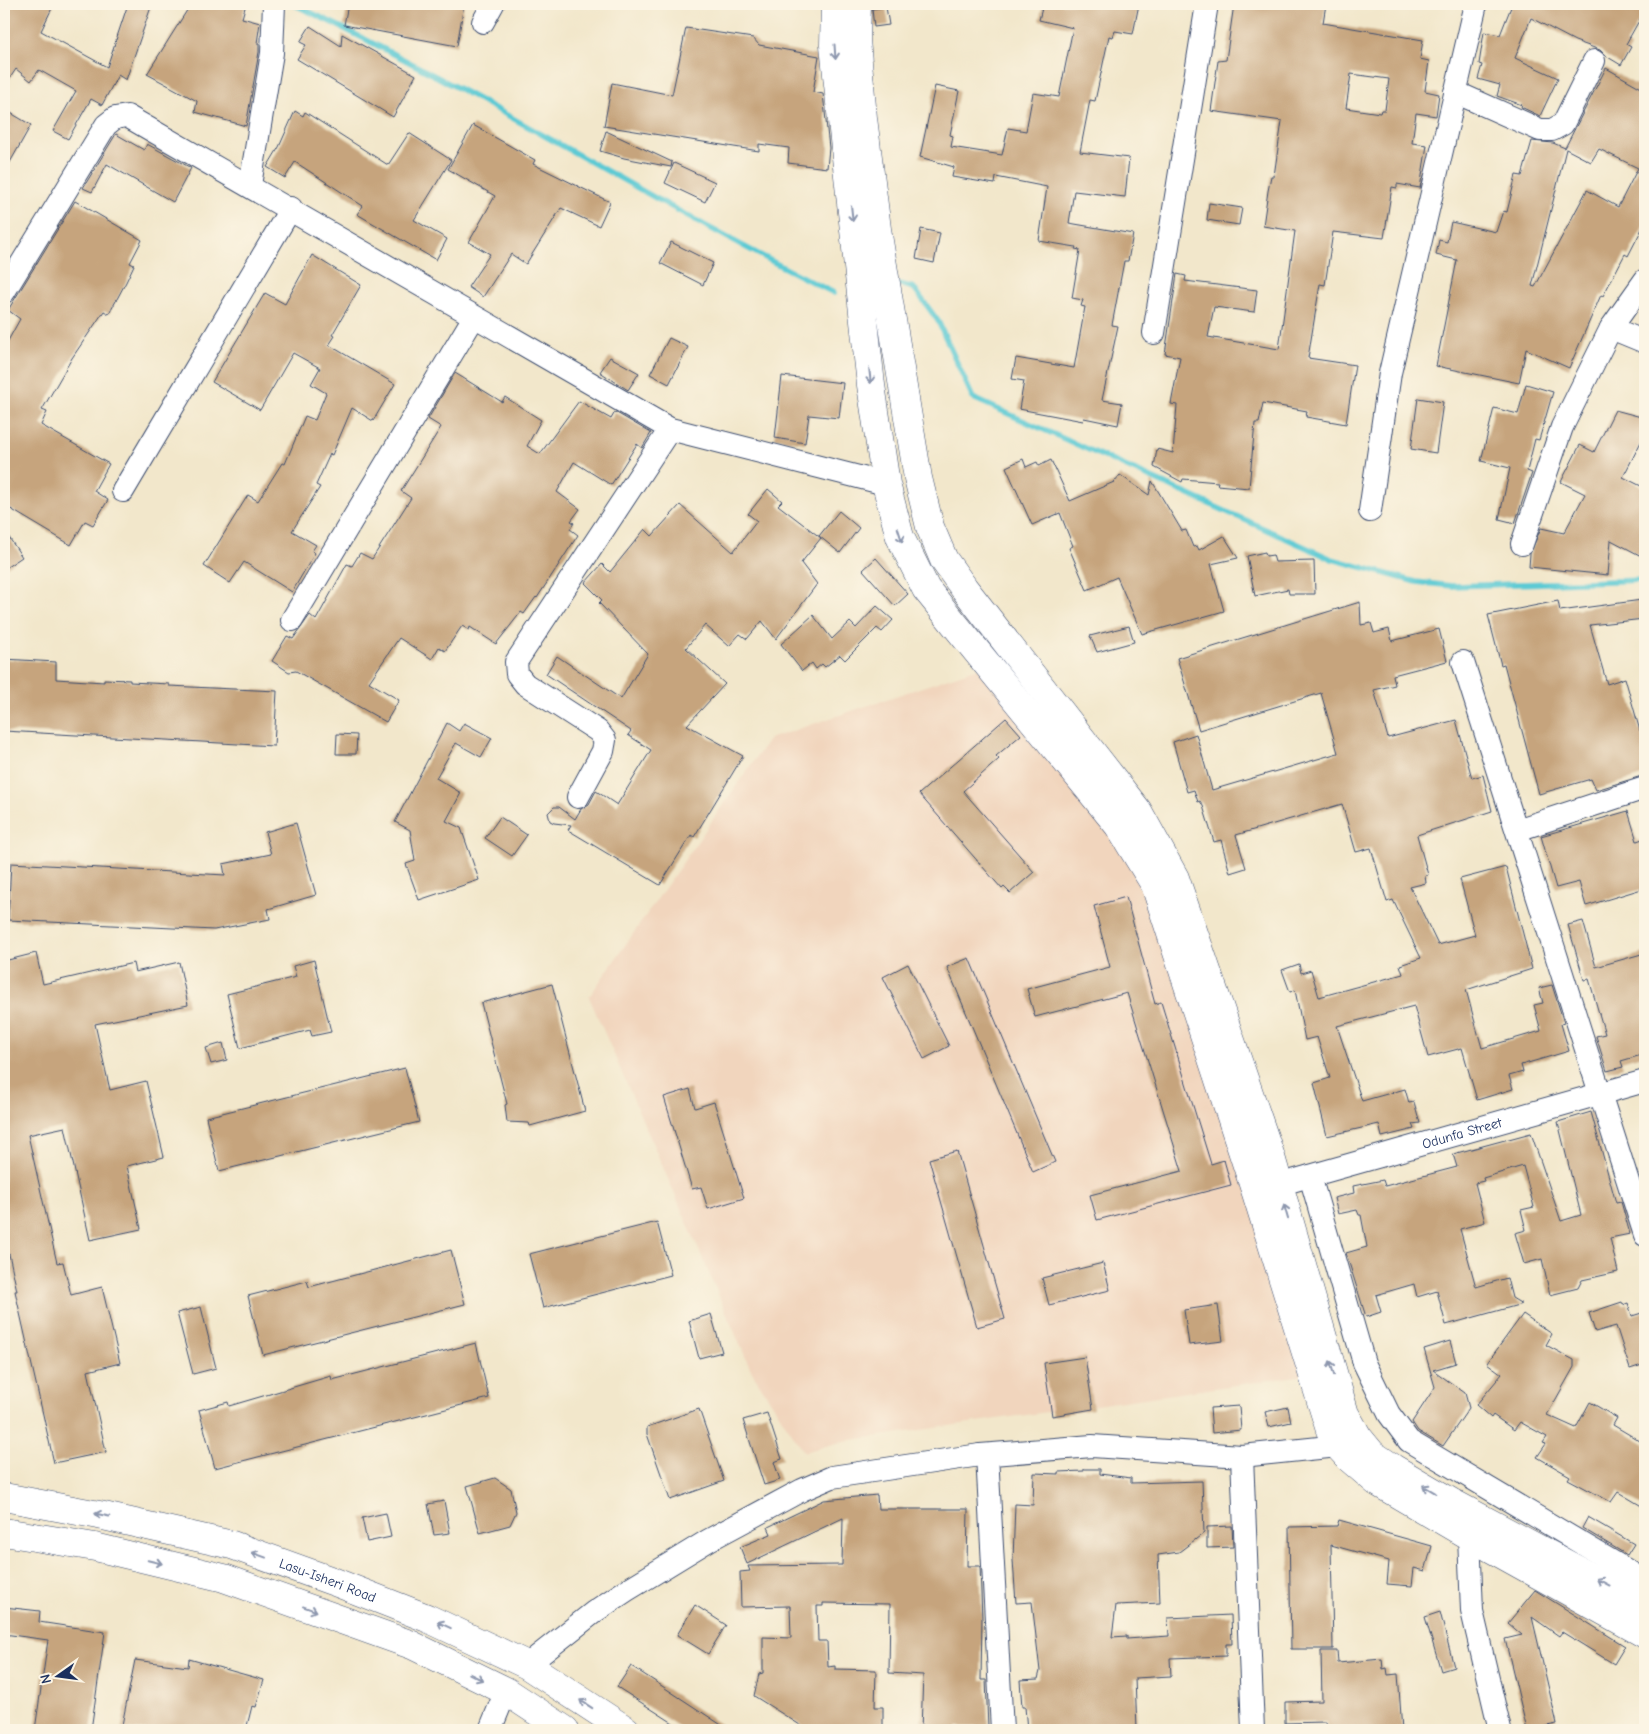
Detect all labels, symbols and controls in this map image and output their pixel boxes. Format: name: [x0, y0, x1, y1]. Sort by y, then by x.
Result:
one-way arrow: [830, 44, 840, 60]
one-way arrow: [847, 206, 857, 222]
one-way arrow: [865, 367, 875, 383]
one-way arrow: [896, 527, 905, 542]
street label: Odunfa Street: [1420, 1114, 1505, 1153]
one-way arrow: [1281, 1205, 1291, 1221]
one-way arrow: [1326, 1361, 1336, 1377]
one-way arrow: [1422, 1483, 1436, 1493]
one-way arrow: [94, 1510, 110, 1520]
one-way arrow: [252, 1550, 267, 1559]
street label: Lasu-Isheri Road: [277, 1555, 379, 1606]
one-way arrow: [146, 1558, 162, 1567]
one-way arrow: [1595, 1577, 1610, 1587]
one-way arrow: [302, 1605, 317, 1614]
one-way arrow: [437, 1620, 452, 1630]
north arrow: [32, 1652, 82, 1702]
one-way arrow: [468, 1672, 483, 1682]
text: N: [37, 1673, 55, 1686]
one-way arrow: [579, 1698, 593, 1708]

